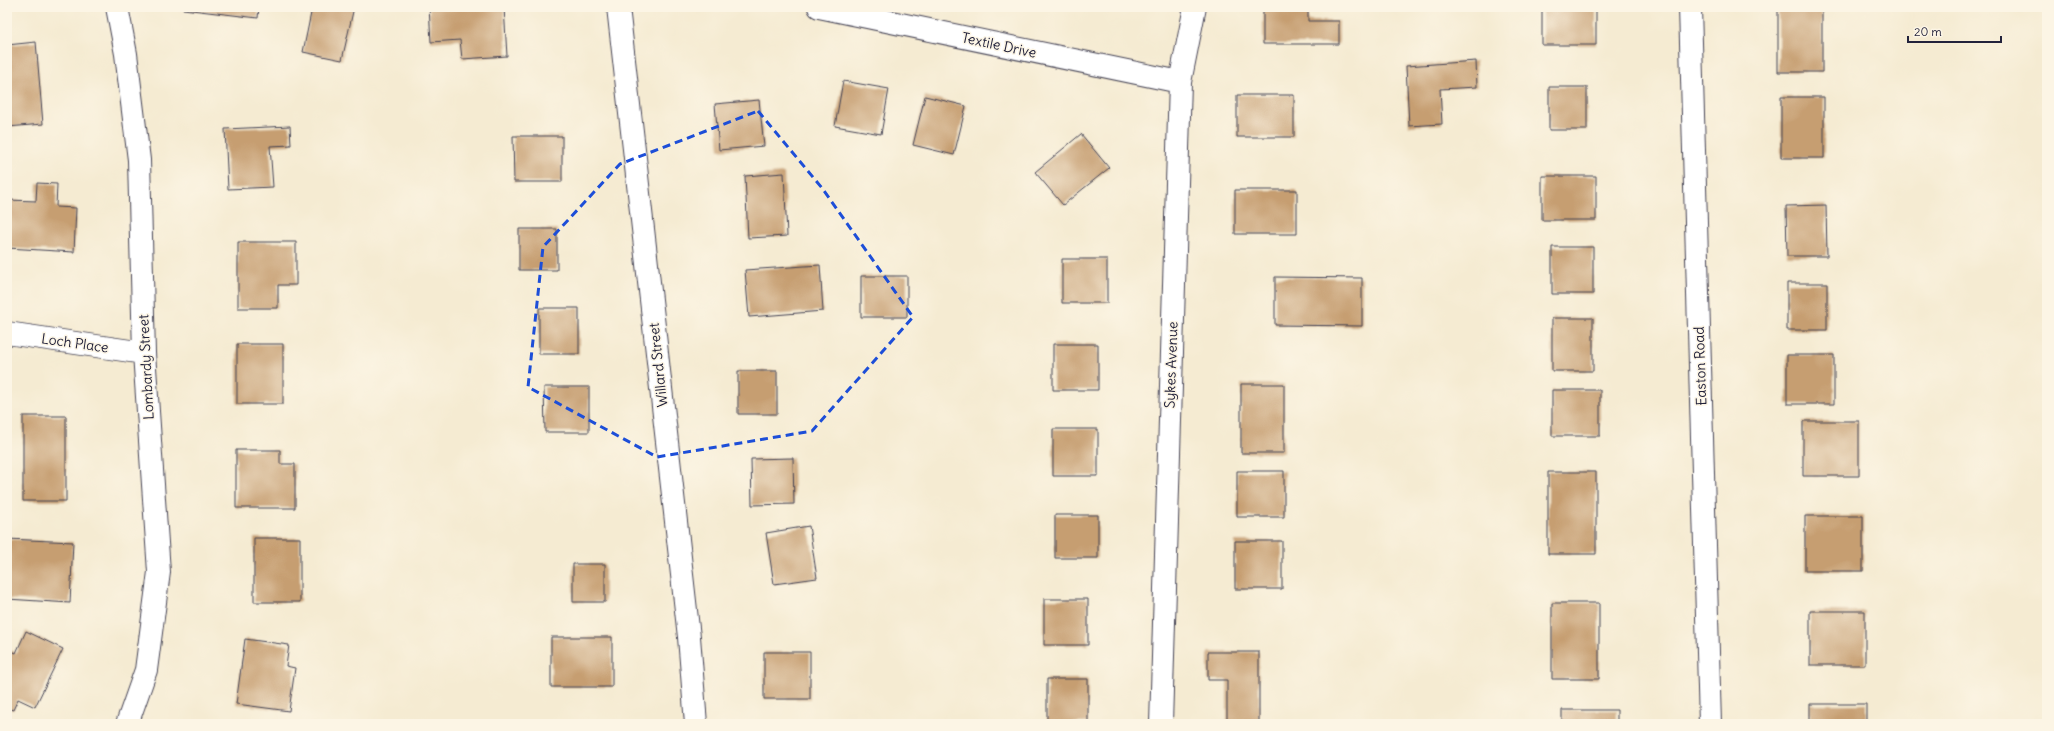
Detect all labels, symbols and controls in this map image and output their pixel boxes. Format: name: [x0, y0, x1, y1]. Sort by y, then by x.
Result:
scale bar: [1908, 18, 2001, 44]
text: 20 m: [1914, 24, 1942, 39]
street label: Textile Drive: [960, 28, 1038, 62]
street label: Lombardy Street: [134, 313, 158, 420]
street label: Sykes Avenue: [1160, 321, 1182, 409]
street label: Willard Street: [645, 322, 671, 408]
street label: Easton Road: [1690, 326, 1710, 406]
street label: Loch Place: [40, 329, 110, 357]

